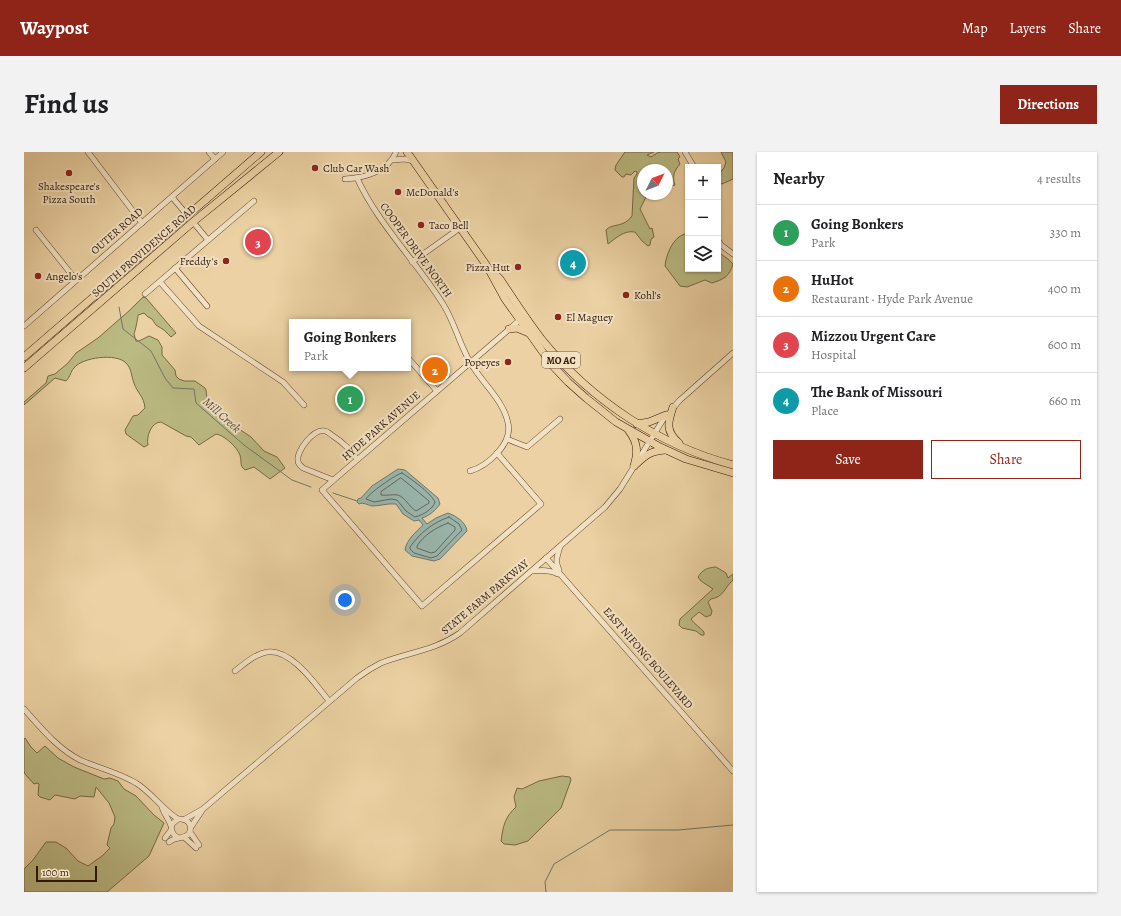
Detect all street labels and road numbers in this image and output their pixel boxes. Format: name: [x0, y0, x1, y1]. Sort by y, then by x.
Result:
street label: COOPER DRIVE NORTH: [376, 200, 456, 300]
street label: SOUTH PROVIDENCE ROAD: [89, 201, 200, 301]
street label: OUTER ROAD: [88, 204, 147, 258]
road number: MO AC: [542, 352, 580, 368]
street label: HYDE PARK AVENUE: [338, 388, 424, 464]
street label: STATE FARM PARKWAY: [438, 555, 533, 638]
street label: EAST NIFONG BOULEVARD: [600, 604, 696, 712]

